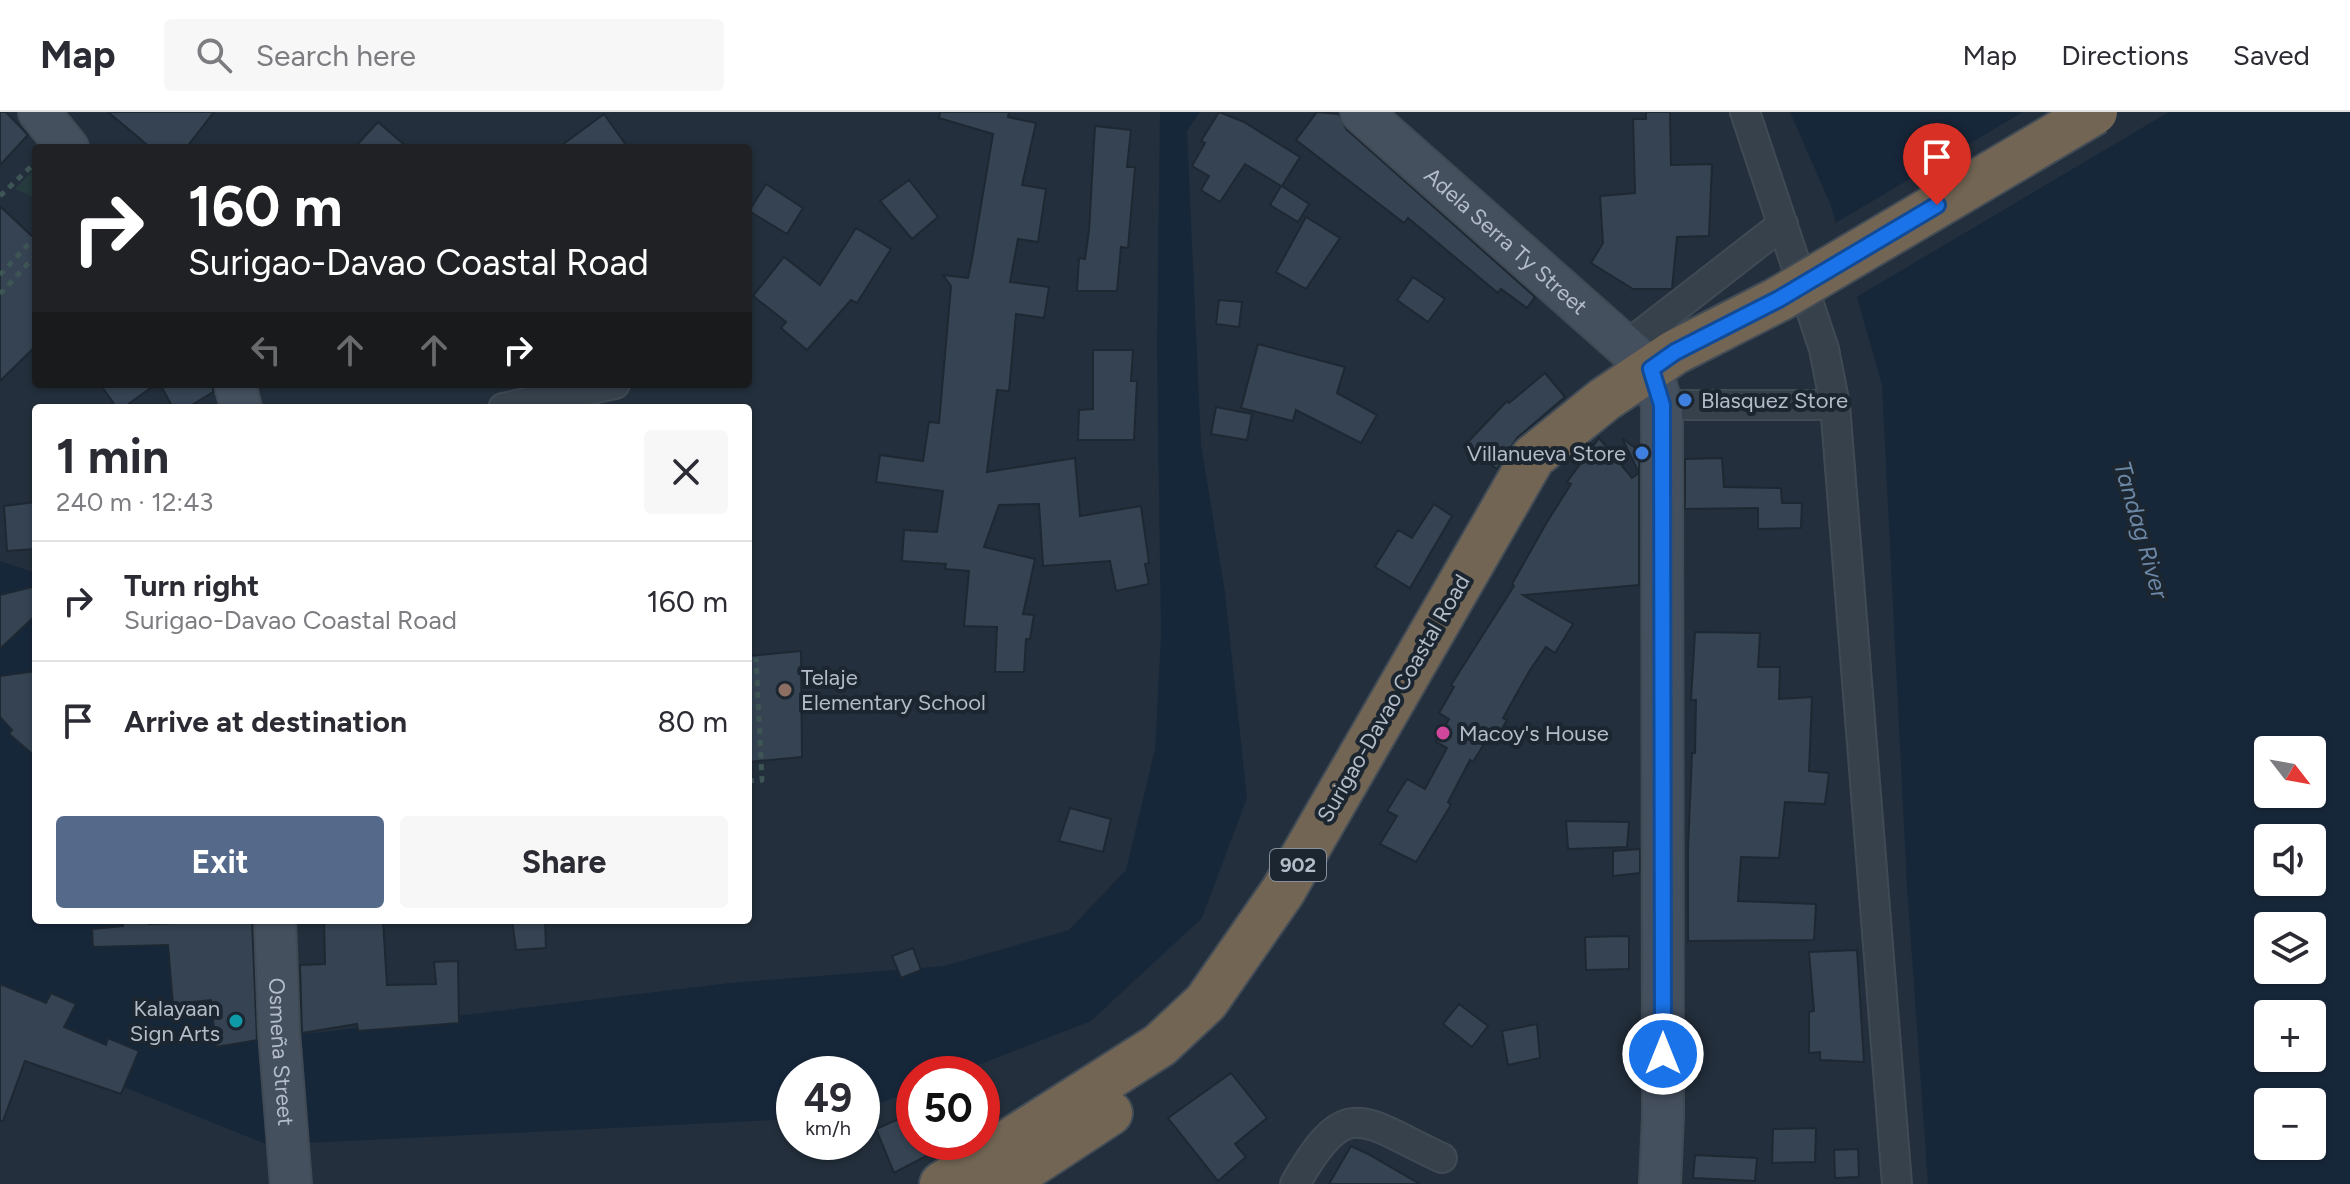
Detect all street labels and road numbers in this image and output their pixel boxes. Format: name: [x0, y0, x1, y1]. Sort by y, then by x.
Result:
street label: Adela Serra Ty Street: [1419, 162, 1593, 320]
street label: Surigao-Davao Coastal Road: [1311, 570, 1476, 827]
road number: 902: [1270, 849, 1326, 881]
street label: Osmeña Street: [263, 977, 299, 1127]

